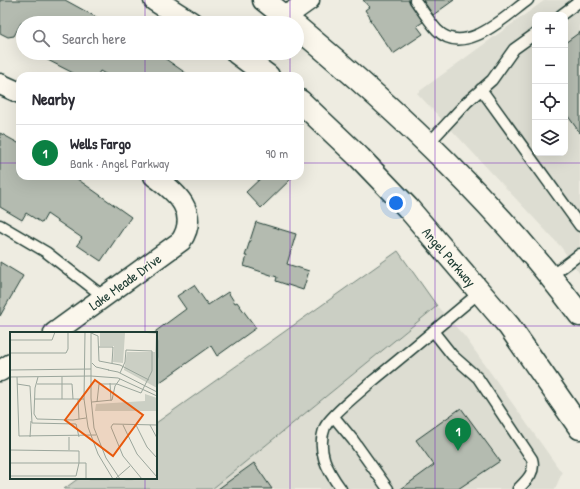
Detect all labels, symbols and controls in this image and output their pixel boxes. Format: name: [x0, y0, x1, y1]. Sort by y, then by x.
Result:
map controls: [532, 12, 568, 156]
button: +: [532, 12, 568, 48]
search box: [16, 16, 304, 60]
icon: search: [30, 27, 52, 49]
text: Search here: [62, 28, 126, 49]
button: −: [532, 48, 568, 84]
button: locate: [532, 84, 568, 120]
text: Nearby: [32, 87, 75, 110]
button: layers: [532, 120, 568, 156]
text: Wells Fargo: [70, 133, 131, 154]
text: 1: [43, 144, 47, 162]
text: 90 m: [266, 144, 288, 162]
text: Bank · Angel Parkway: [70, 154, 170, 172]
your location: [386, 193, 406, 213]
street label: Angel Parkway: [417, 223, 481, 291]
street label: Lake Meade Drive: [85, 249, 165, 314]
inset map: [10, 332, 157, 479]
pin: 1: [445, 418, 471, 451]

